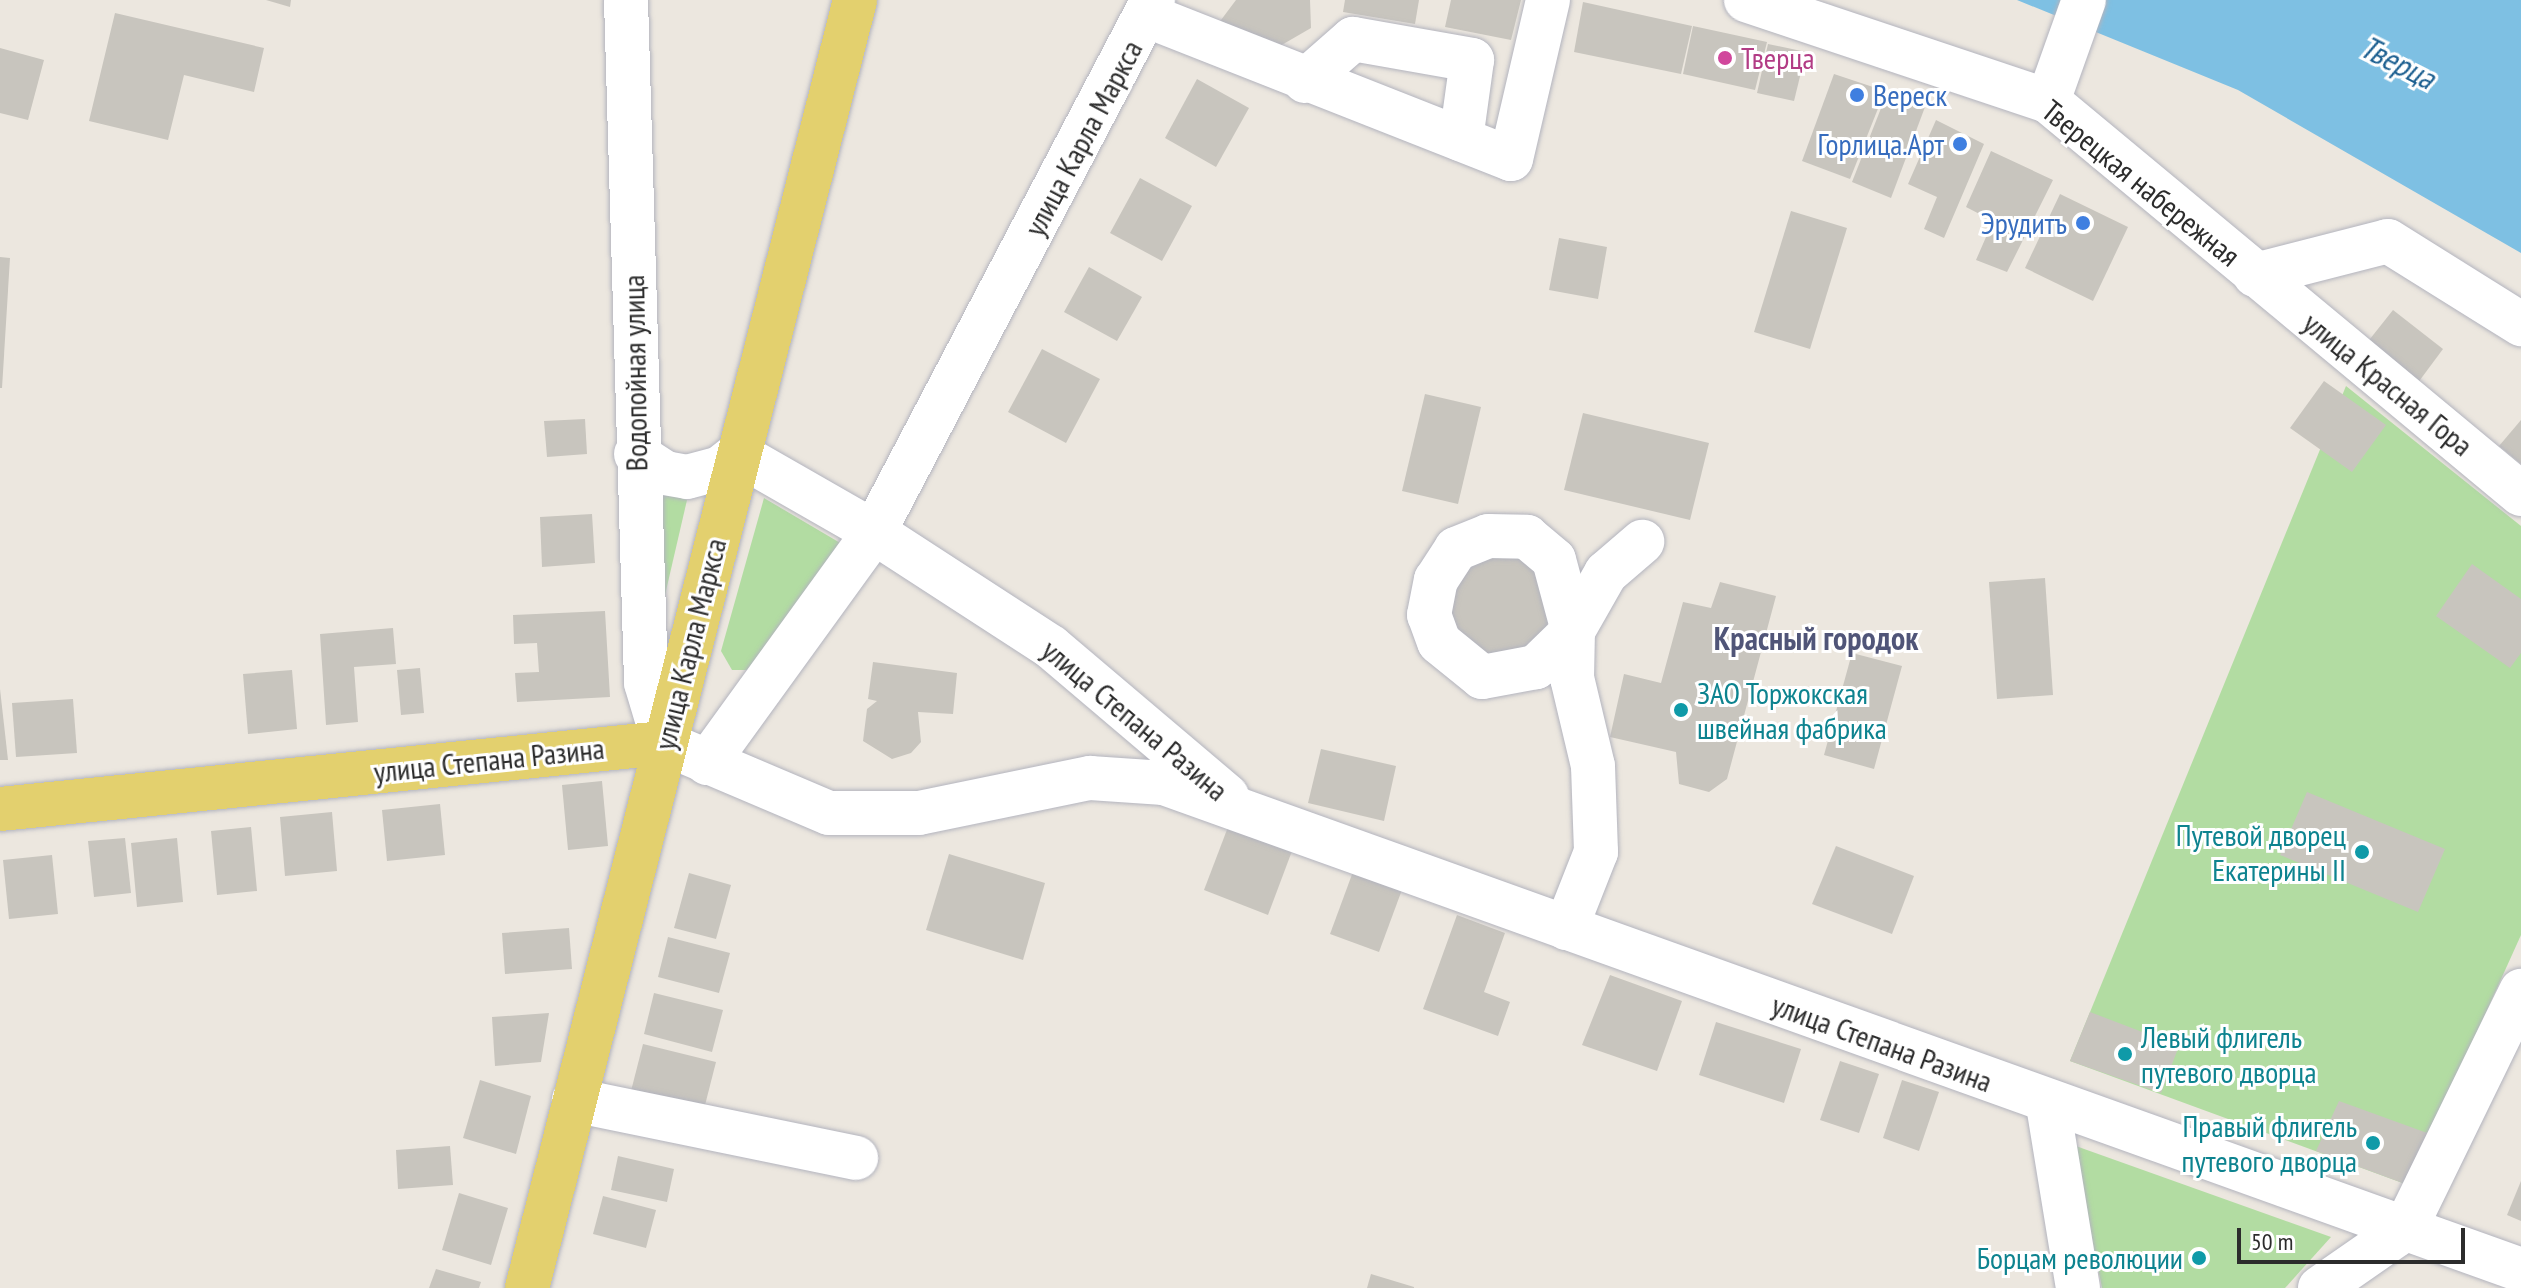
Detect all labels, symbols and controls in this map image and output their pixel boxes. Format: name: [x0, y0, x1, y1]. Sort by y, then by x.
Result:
water label: Тверца: [2354, 27, 2442, 97]
street label: улица Карла Маркса: [1016, 34, 1150, 242]
place label: Тверца: [1741, 40, 1814, 76]
marker: Тверца: [1716, 49, 1734, 67]
place label: Вереск: [1873, 77, 1947, 113]
marker: Вереск: [1848, 86, 1866, 104]
street label: Тверецкая набережная: [2035, 92, 2247, 274]
place label: Горлица.Арт: [1818, 126, 1944, 162]
marker: Горлица.Арт: [1951, 135, 1969, 153]
place label: Эрудитъ: [1981, 205, 2067, 241]
marker: Эрудитъ: [2074, 214, 2092, 232]
street label: Водопойная улица: [615, 274, 655, 472]
street label: улица Красная Гора: [2296, 305, 2480, 463]
street label: улица Карла Маркса: [646, 535, 734, 753]
district label: Красный городок: [1714, 619, 1918, 657]
street label: улица Степана Разина: [1035, 632, 1235, 808]
place label: ЗАО Торжокская швейная фабрика: [1697, 675, 1887, 746]
marker: ЗАО Торжокская швейная фабрика: [1672, 701, 1690, 719]
street label: улица Степана Разина: [372, 730, 606, 790]
place label: Путевой дворец Екатерины II: [2176, 817, 2346, 888]
marker: Путевой дворец Екатерины II: [2353, 843, 2371, 861]
street label: улица Степана Разина: [1767, 986, 1997, 1100]
place label: Левый флигель путевого дворца: [2141, 1019, 2316, 1090]
marker: Левый флигель путевого дворца: [2116, 1045, 2134, 1063]
place label: Правый флигель путевого дворца: [2182, 1108, 2357, 1178]
marker: Правый флигель путевого дворца: [2364, 1134, 2382, 1152]
scale bar: [2241, 1212, 2469, 1262]
text: 50 m: [2251, 1226, 2293, 1257]
place label: Борцам революции: [1977, 1240, 2183, 1276]
marker: Борцам революции: [2190, 1249, 2208, 1267]

